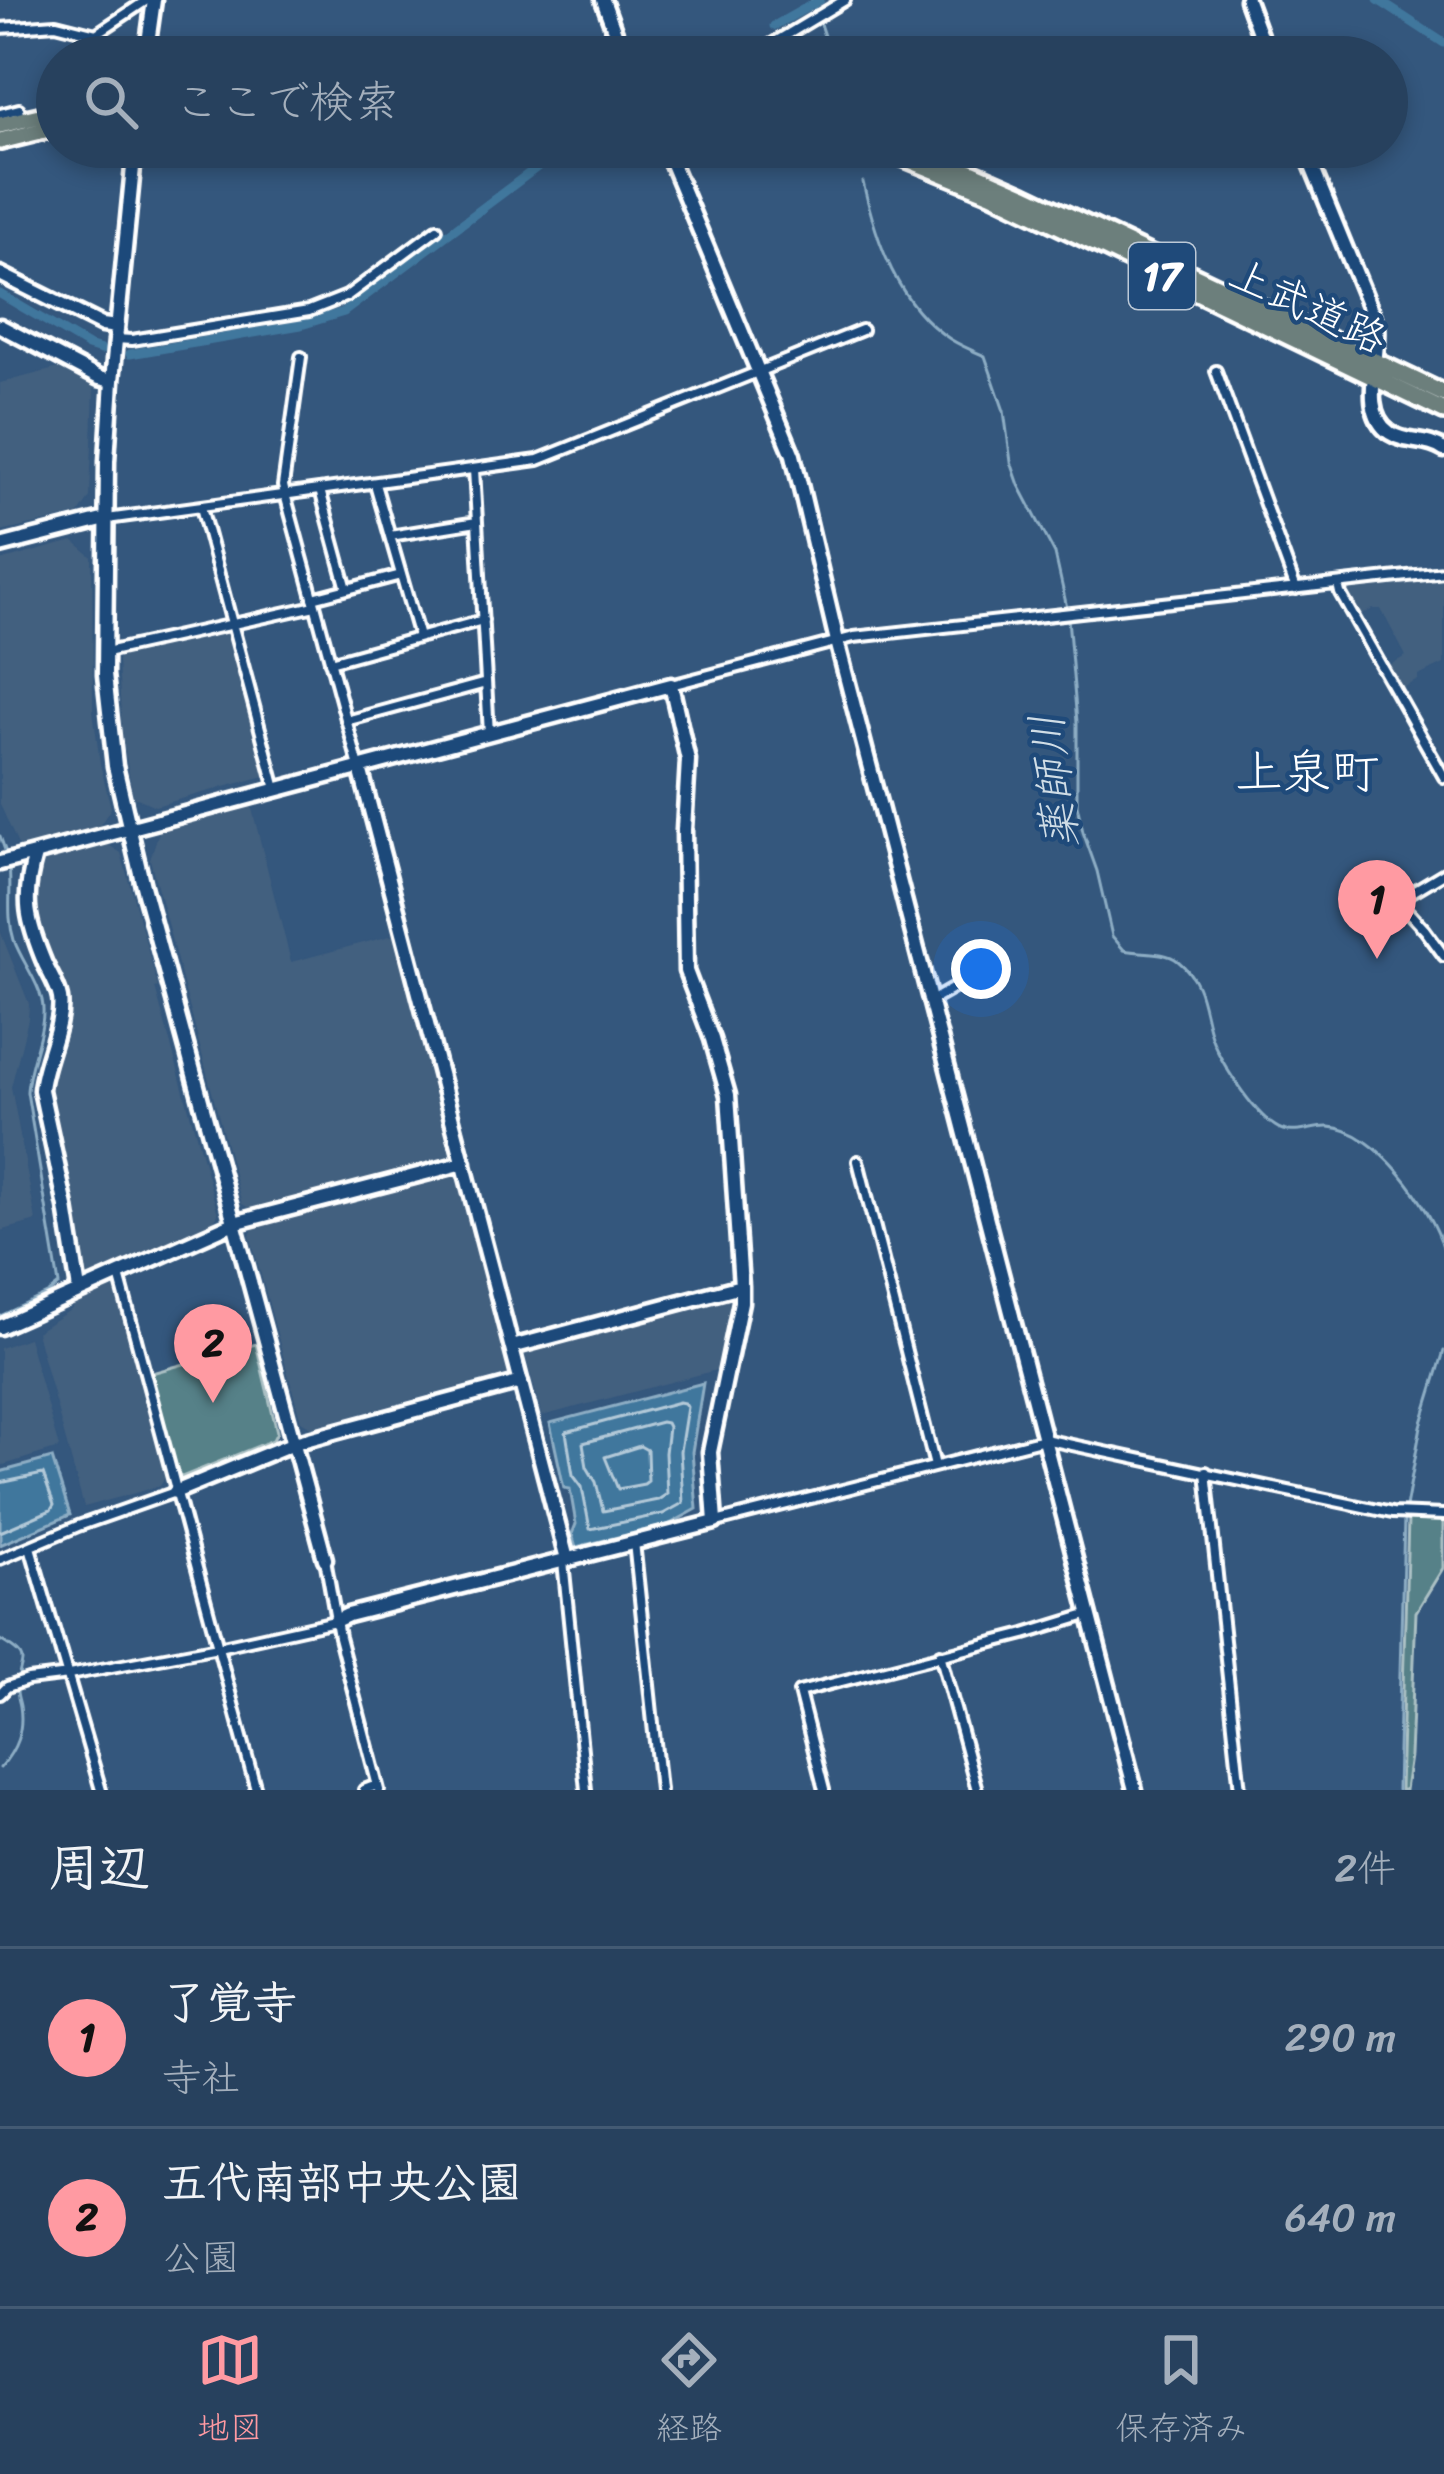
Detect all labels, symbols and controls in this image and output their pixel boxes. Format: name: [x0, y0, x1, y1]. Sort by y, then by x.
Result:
search box: [36, 36, 1408, 168]
text: ここで検索: [174, 62, 399, 142]
icon: search: [78, 69, 144, 135]
street label: 上武道路: [1216, 237, 1400, 375]
road number: 17: [1129, 243, 1195, 309]
water label: 薬師川: [1006, 709, 1102, 853]
district label: 上泉町: [1235, 729, 1379, 814]
pin: 1: [1338, 860, 1416, 959]
your location: [951, 939, 1011, 999]
pin: 2: [174, 1304, 252, 1403]
text: 周辺: [48, 1823, 150, 1913]
text: 2件: [1334, 1834, 1396, 1903]
text: 了覚寺: [162, 1963, 297, 2043]
text: 1: [79, 2003, 95, 2072]
text: 290 m: [1285, 2003, 1396, 2072]
text: 寺社: [162, 2043, 240, 2112]
text: 五代南部中央公園: [162, 2143, 522, 2223]
text: 2: [76, 2183, 98, 2252]
text: 640 m: [1285, 2183, 1396, 2252]
text: 公園: [162, 2223, 240, 2292]
tab: 地図: [197, 2327, 263, 2457]
tab: 経路: [656, 2327, 722, 2457]
tab: 保存済み: [1115, 2327, 1247, 2457]

